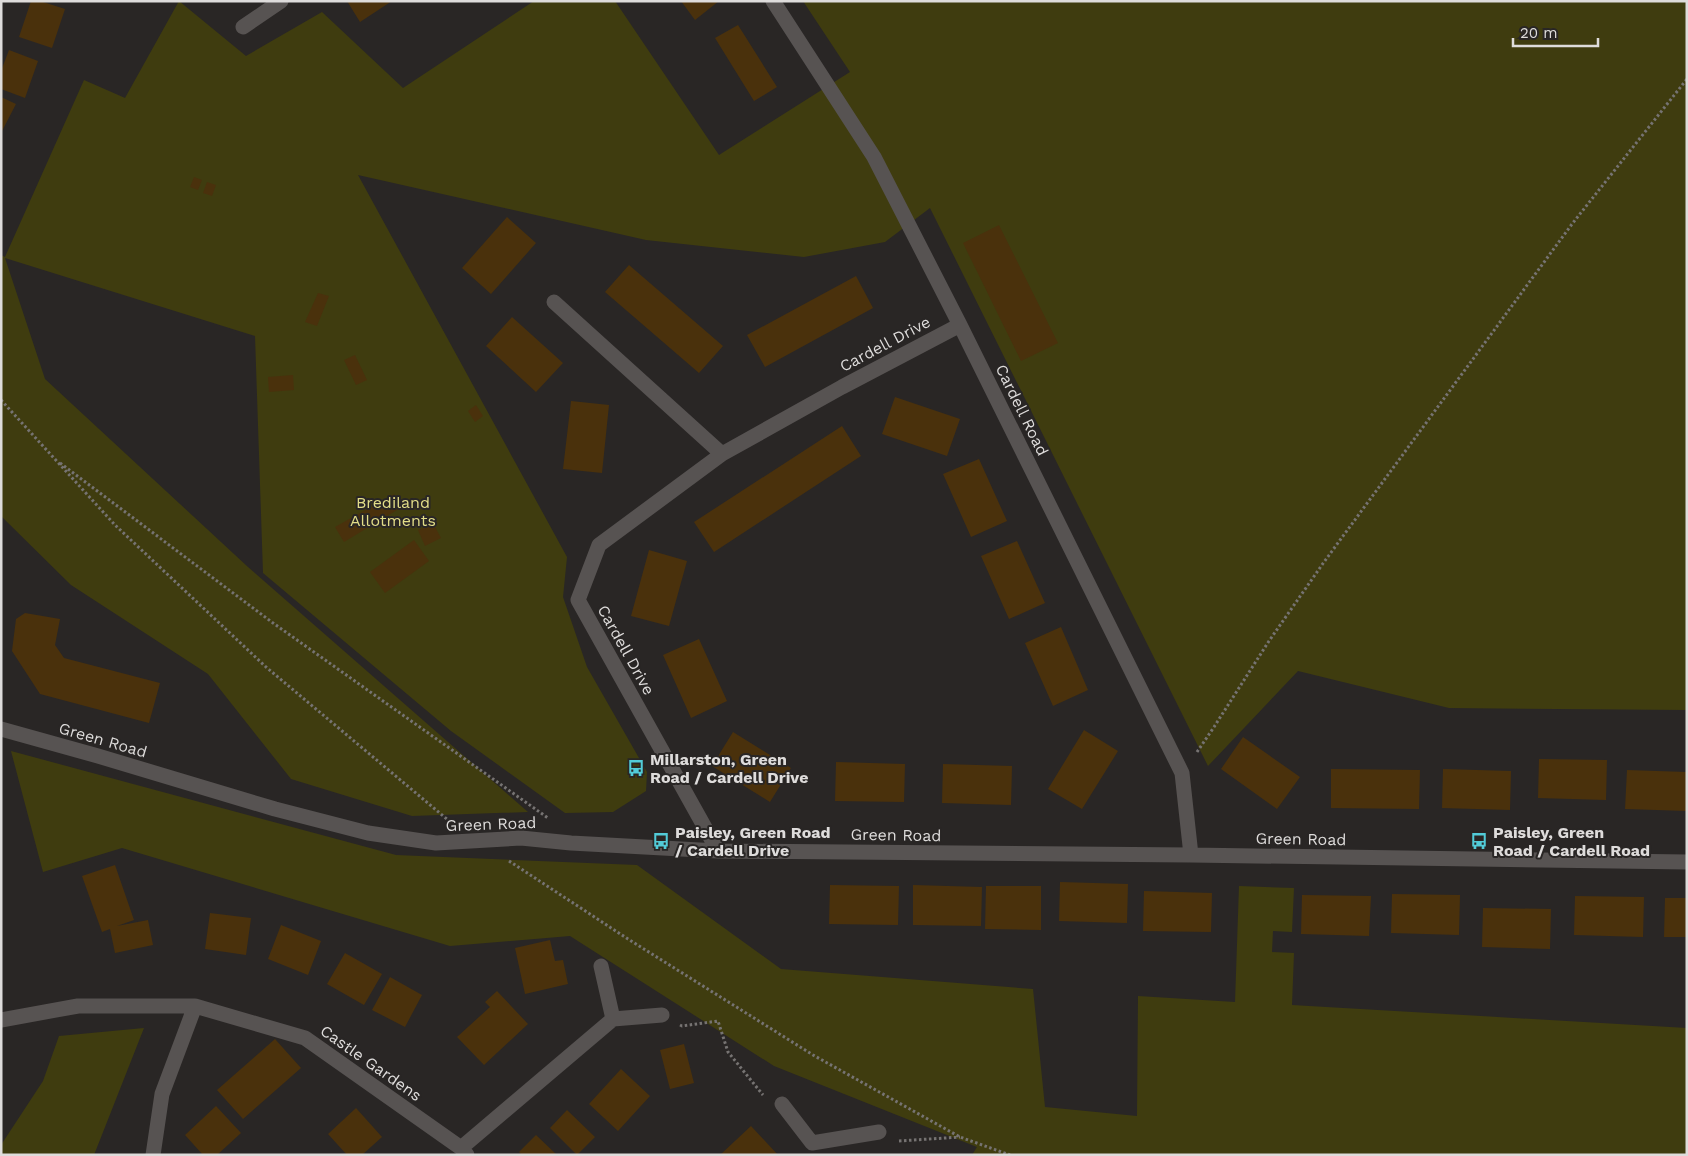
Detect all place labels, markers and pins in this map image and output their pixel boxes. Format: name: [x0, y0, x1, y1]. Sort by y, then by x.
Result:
place label: Millarston, Green Road / Cardell Drive: [650, 750, 808, 787]
bus stop icon: Millarston, Green Road / Cardell Drive: [626, 758, 646, 778]
place label: Paisley, Green Road / Cardell Drive: [675, 823, 831, 860]
place label: Paisley, Green Road / Cardell Road: [1493, 823, 1650, 860]
bus stop icon: Paisley, Green Road / Cardell Drive: [651, 831, 671, 851]
bus stop icon: Paisley, Green Road / Cardell Road: [1469, 831, 1489, 851]

